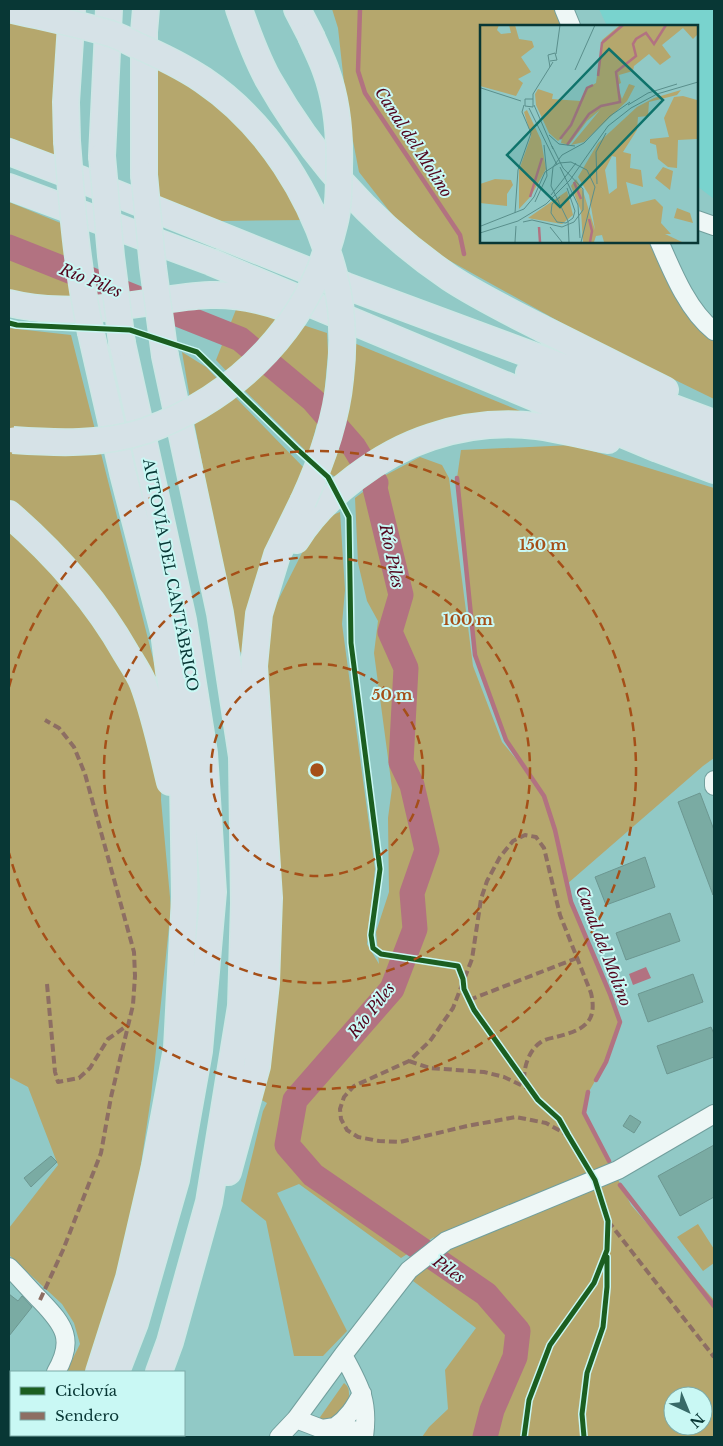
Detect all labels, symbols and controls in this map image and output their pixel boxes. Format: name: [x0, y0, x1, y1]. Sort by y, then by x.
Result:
inset map: [480, 25, 698, 242]
water label: Canal del Molino: [371, 83, 457, 201]
water label: Río Piles: [56, 258, 125, 301]
street label: AUTOVÍA DEL CANTÁBRICO: [139, 456, 203, 693]
water label: Río Piles: [375, 521, 409, 590]
text: 150 m: [519, 535, 567, 554]
text: 100 m: [443, 610, 493, 629]
text: 50 m: [372, 685, 413, 704]
centre of rings: [308, 761, 326, 779]
water label: Canal del Molino: [572, 883, 636, 1009]
water label: Río Piles: [343, 978, 399, 1043]
water label: Piles: [428, 1250, 469, 1287]
legend: [10, 1371, 185, 1436]
text: Ciclovía: [55, 1381, 118, 1400]
north arrow: [663, 1386, 713, 1436]
text: Sendero: [55, 1406, 119, 1425]
text: N: [686, 1409, 708, 1431]

